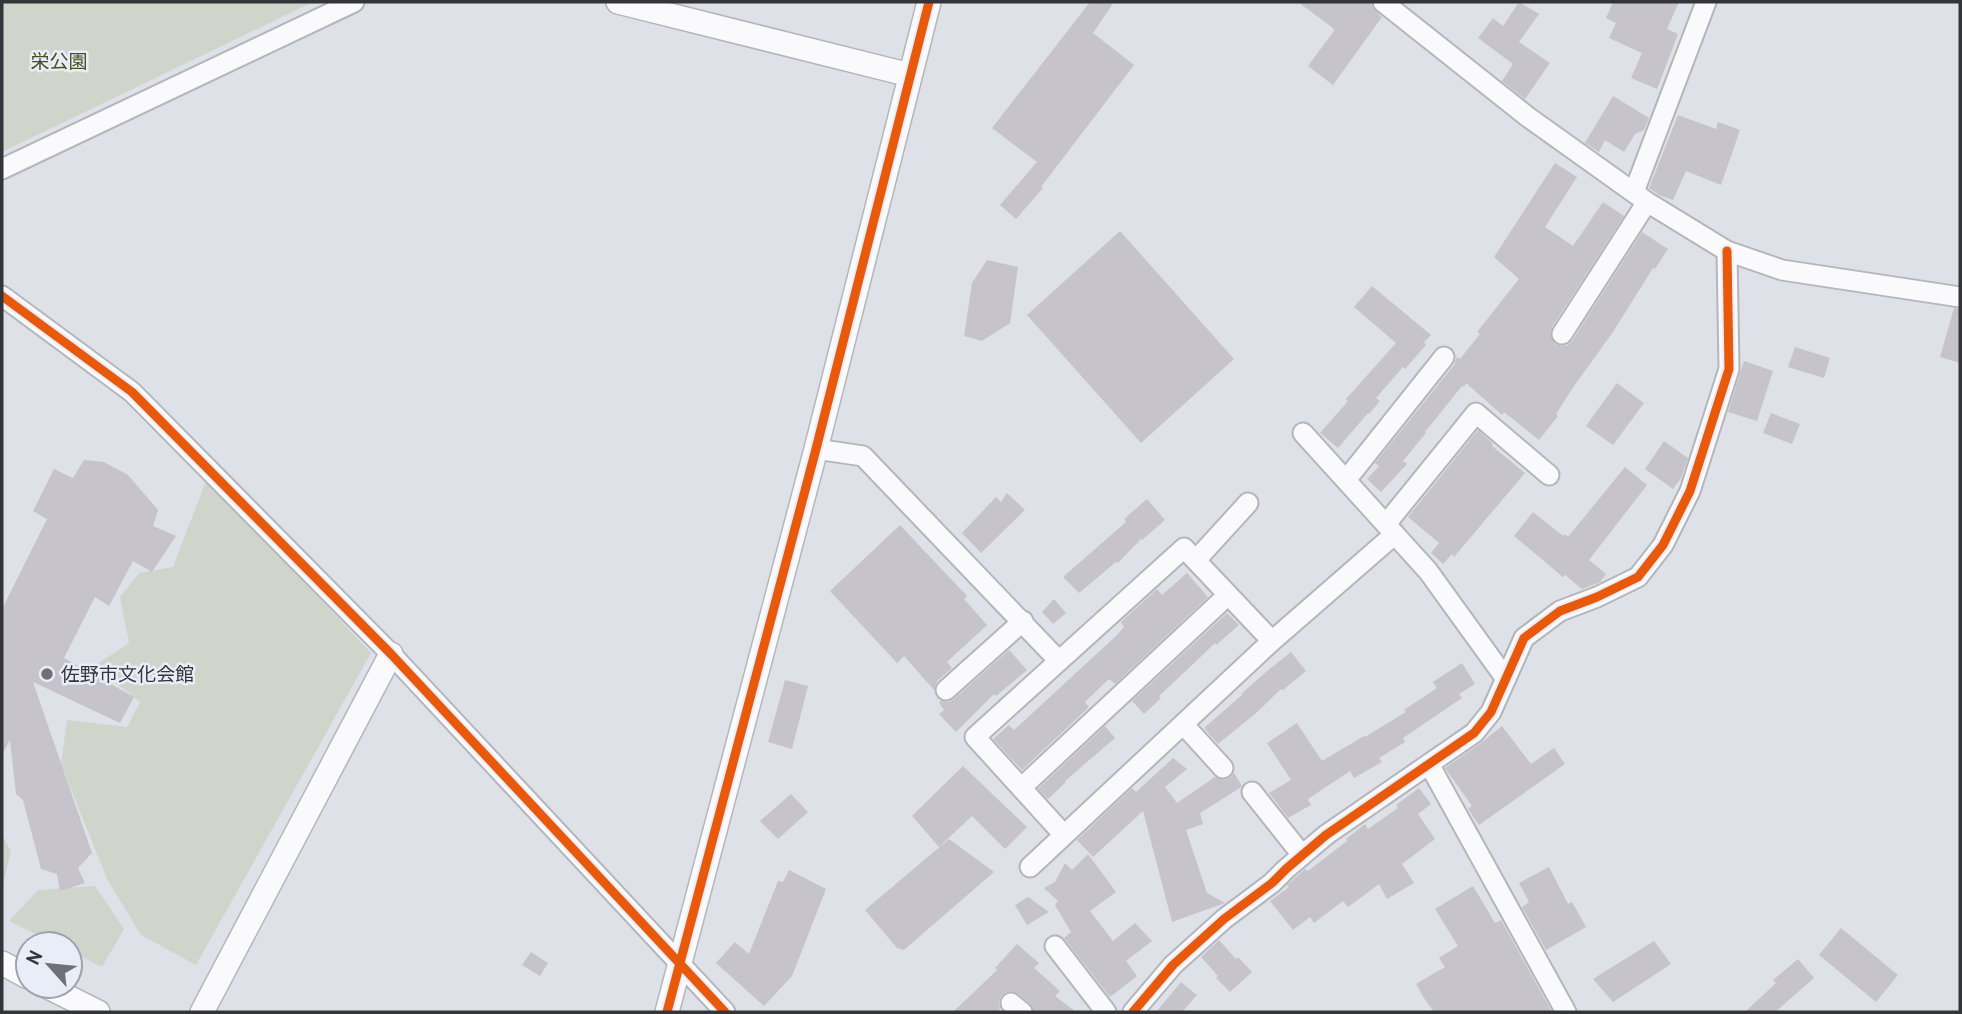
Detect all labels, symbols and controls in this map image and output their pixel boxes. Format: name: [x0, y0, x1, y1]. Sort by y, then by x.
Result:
park label: 栄公園: [30, 49, 88, 73]
place label: 佐野市文化会館: [61, 662, 194, 686]
marker: 佐野市文化会館: [39, 666, 55, 682]
north arrow: [14, 930, 84, 1000]
text: N: [20, 946, 47, 968]

